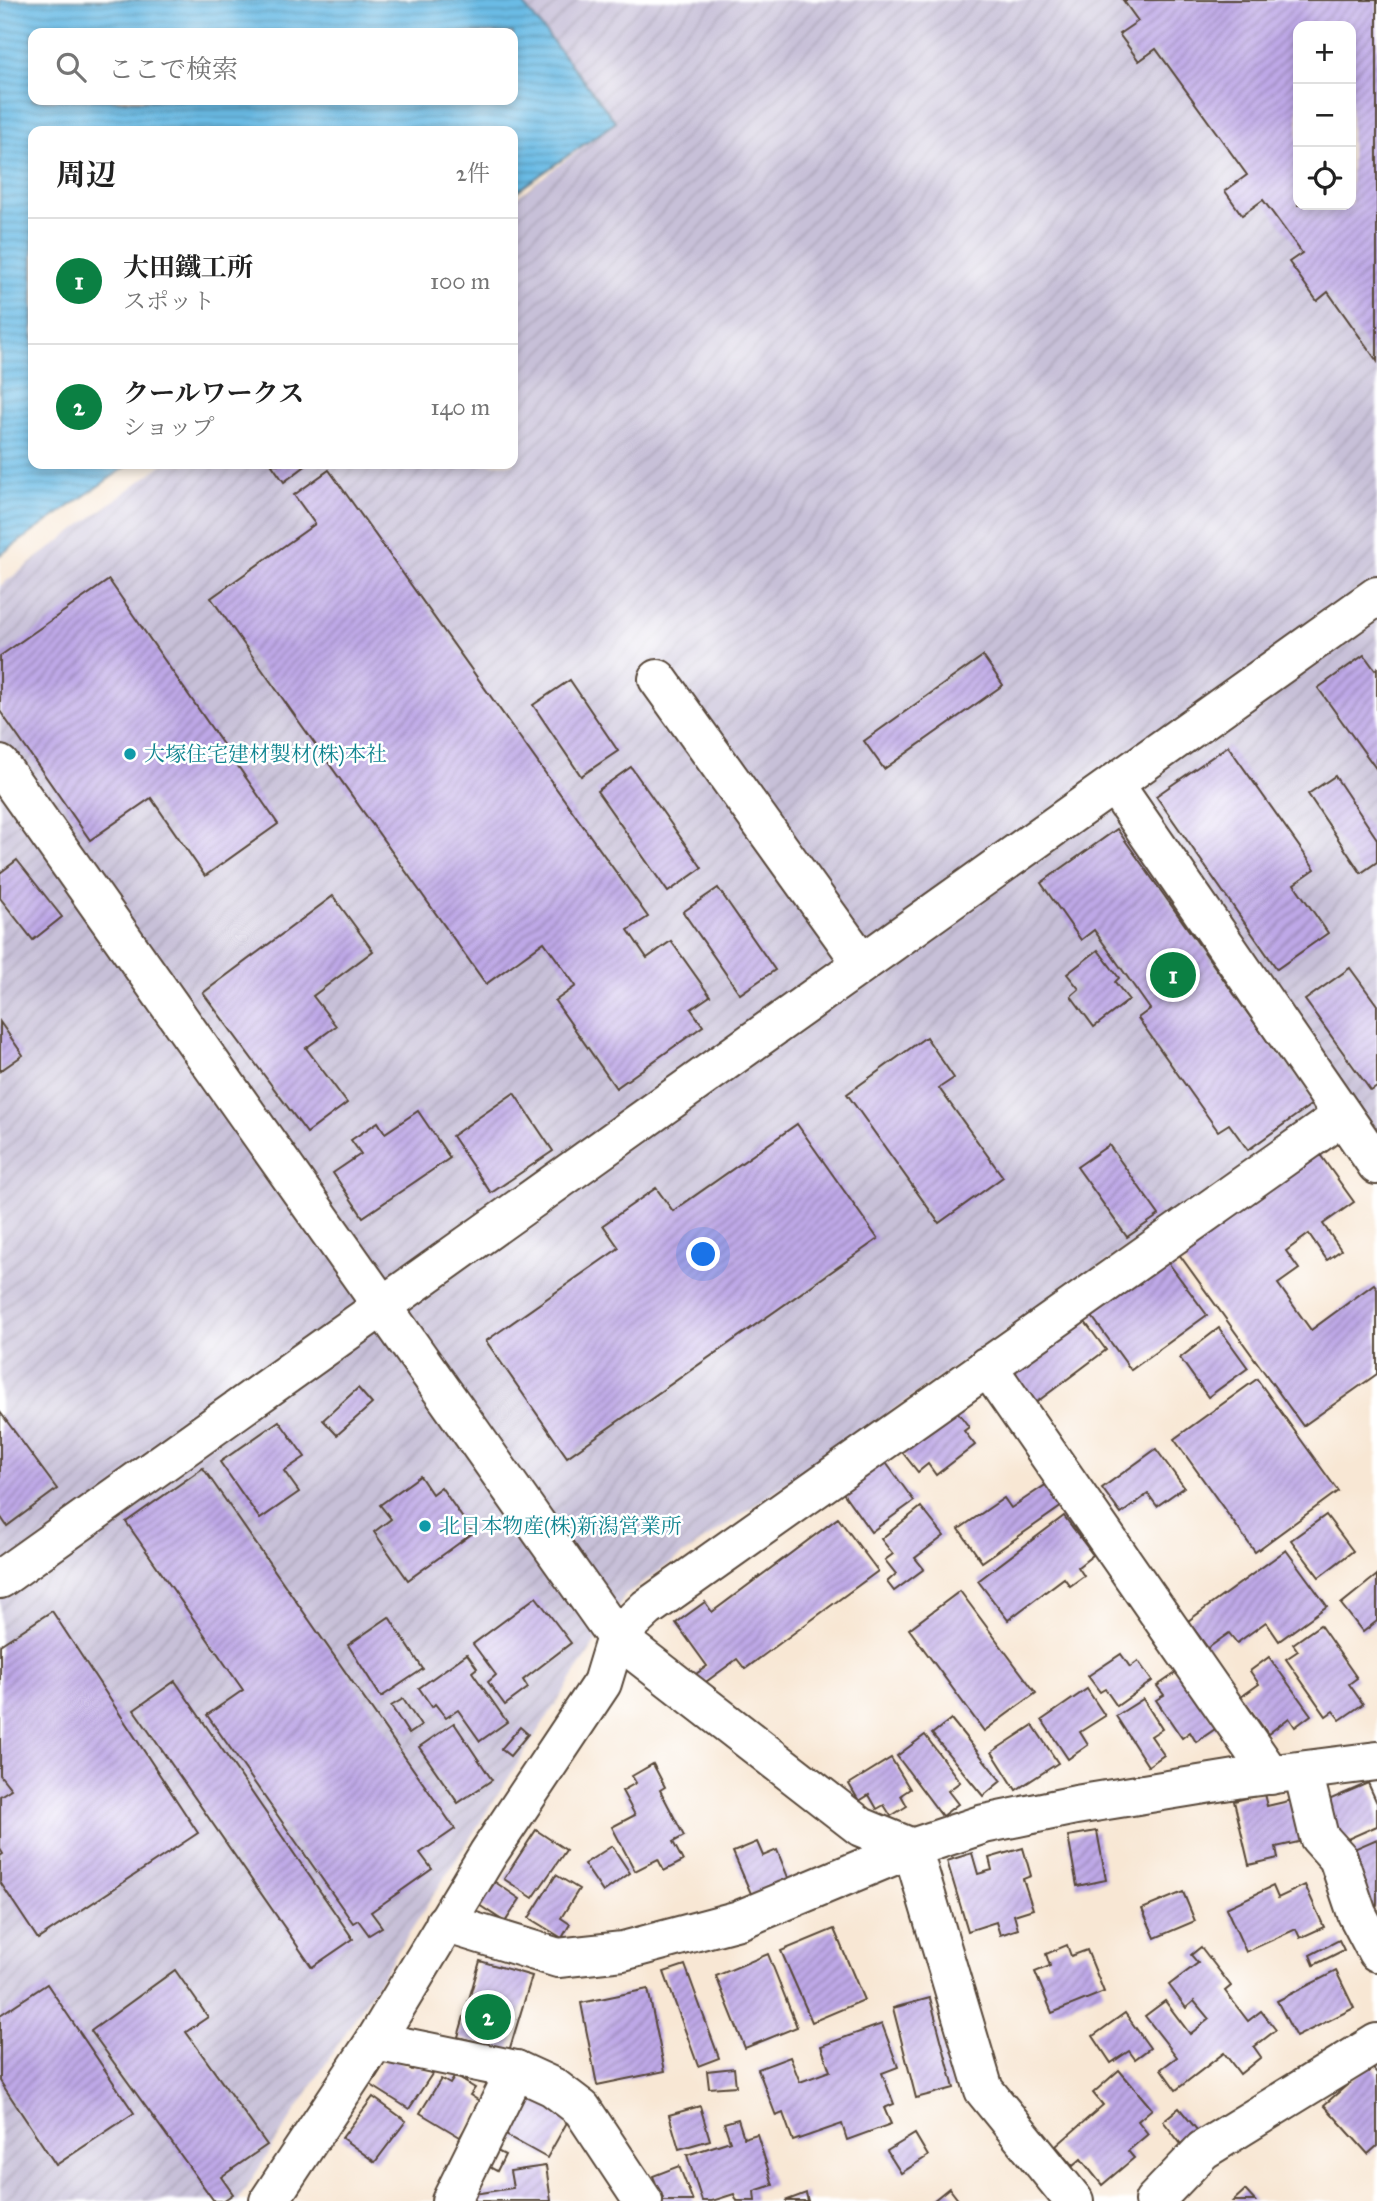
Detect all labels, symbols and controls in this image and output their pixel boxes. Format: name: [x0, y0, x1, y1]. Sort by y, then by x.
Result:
map controls: [1293, 21, 1356, 210]
button: +: [1293, 21, 1356, 84]
search box: [28, 28, 518, 105]
icon: search: [52, 48, 90, 86]
text: ここで検索: [108, 53, 238, 85]
button: −: [1293, 84, 1356, 147]
button: locate: [1293, 147, 1356, 210]
text: 周辺: [56, 157, 116, 193]
text: 2件: [456, 159, 490, 187]
text: 大田鐵工所: [123, 251, 253, 283]
text: 1: [74, 267, 84, 295]
text: 100 m: [430, 267, 490, 295]
text: スポット: [123, 287, 215, 315]
text: クールワークス: [123, 377, 304, 409]
text: 2: [73, 393, 85, 421]
text: 140 m: [430, 393, 490, 421]
text: ショップ: [123, 413, 215, 441]
place label: 大塚住宅建材製材(株)本社: [144, 741, 387, 767]
marker: 大塚住宅建材製材(株)本社: [122, 746, 138, 762]
pin: 1: [1150, 949, 1196, 1001]
your location: [686, 1237, 720, 1271]
place label: 北日本物産(株)新潟営業所: [439, 1513, 682, 1539]
marker: 北日本物産(株)新潟営業所: [417, 1518, 433, 1534]
pin: 2: [465, 1991, 511, 2043]

